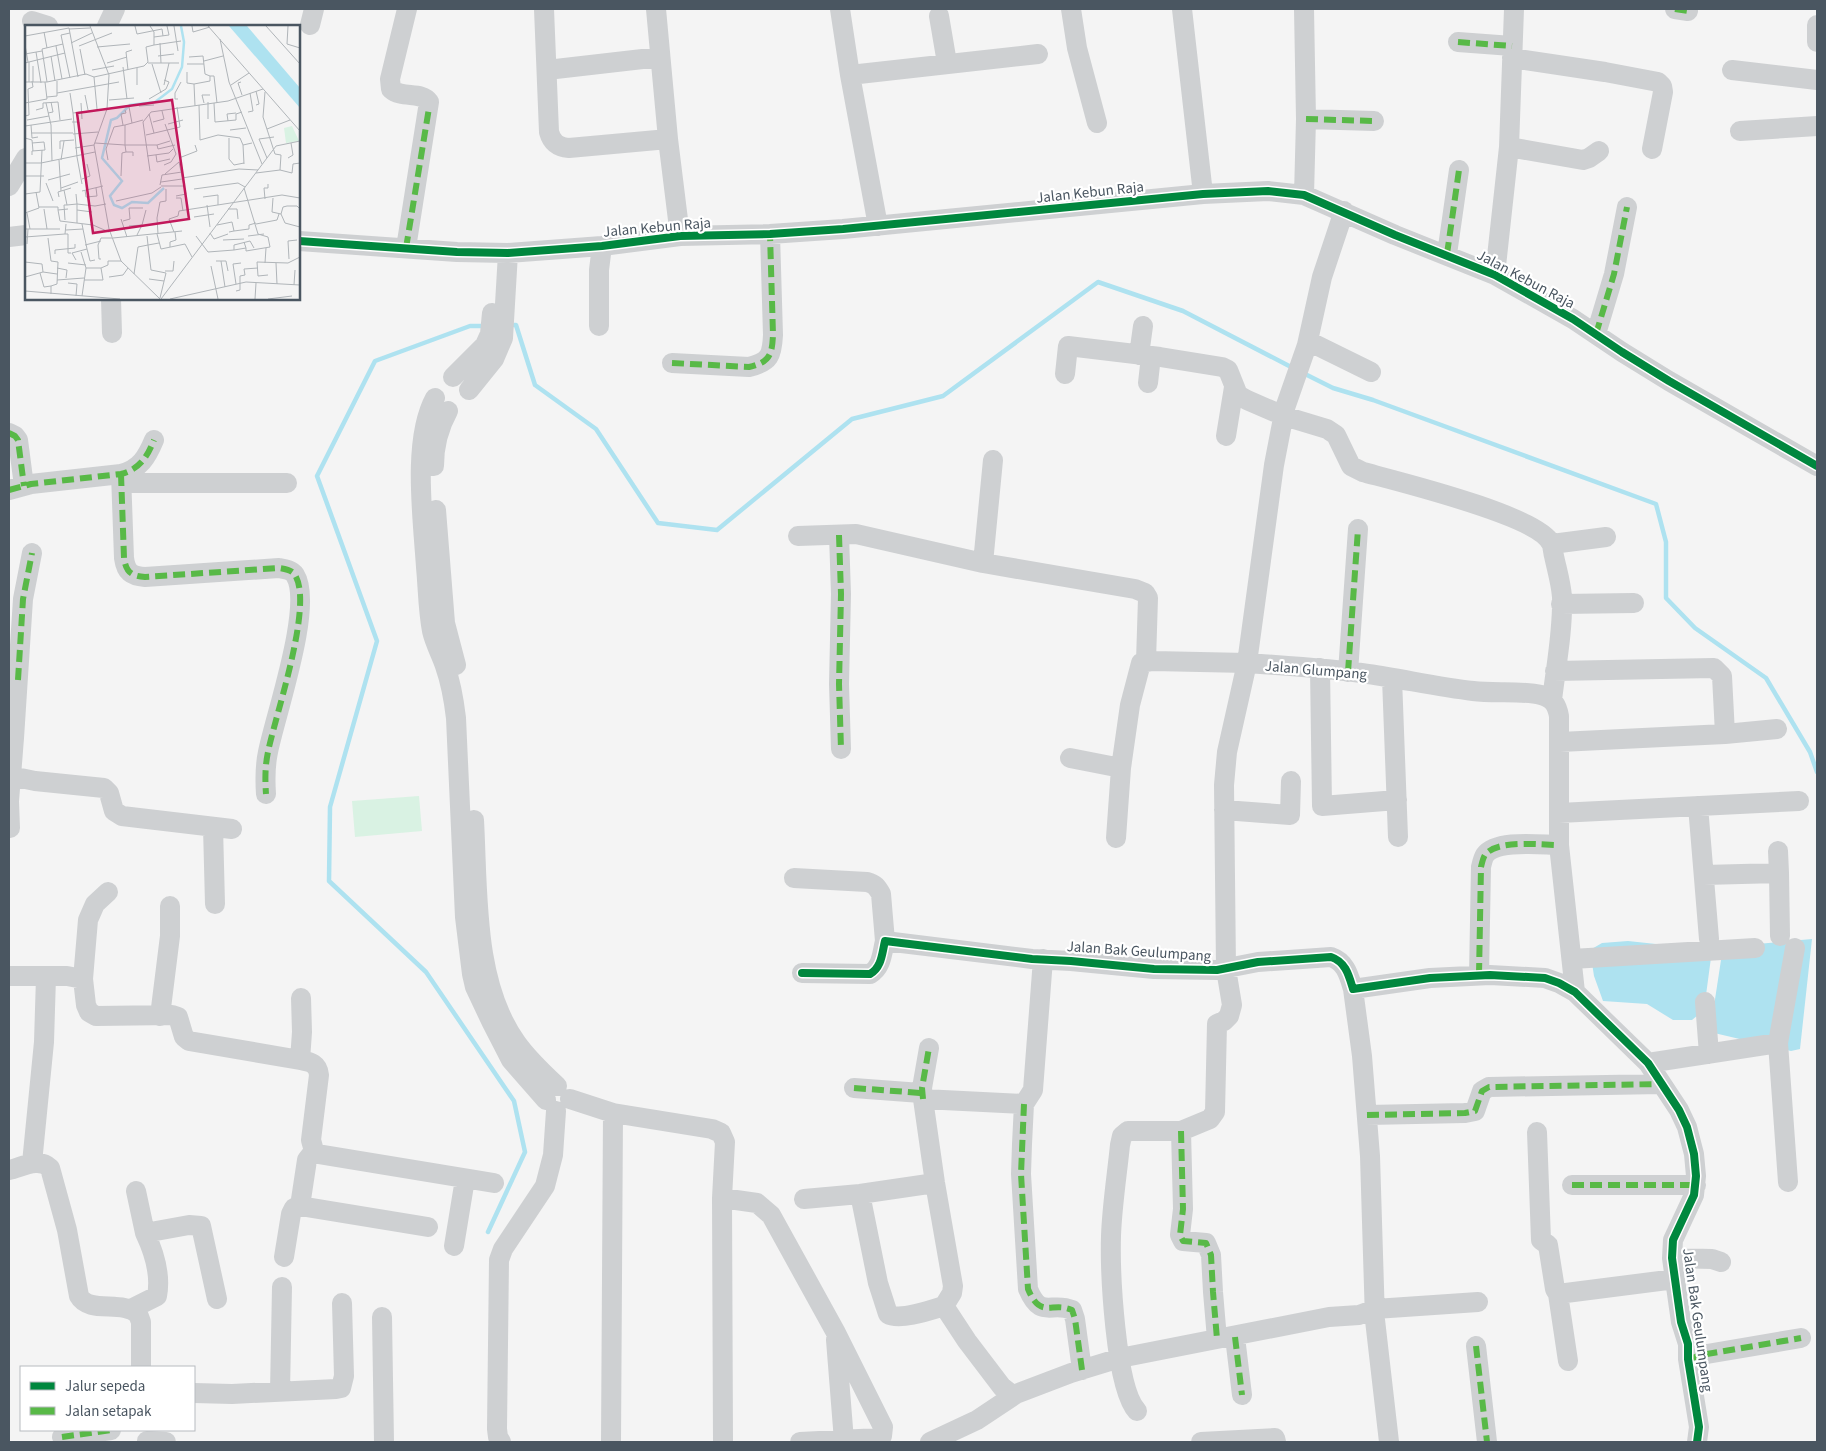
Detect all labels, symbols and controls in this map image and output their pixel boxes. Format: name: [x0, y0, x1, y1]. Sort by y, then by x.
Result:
inset map: [25, 25, 300, 300]
street label: Jalan Kebun Raja: [1035, 176, 1145, 209]
street label: Jalan Kebun Raja: [602, 212, 712, 243]
street label: Jalan Kebun Raja: [1473, 245, 1579, 314]
street label: Jalan Glumpang: [1264, 656, 1368, 685]
street label: Jalan Bak Geulumpang: [1066, 936, 1212, 967]
street label: Jalan Bak Geulumpang: [1677, 1247, 1718, 1394]
legend: [20, 1366, 195, 1431]
text: Jalur sepeda: [65, 1376, 145, 1397]
text: Jalan setapak: [65, 1401, 152, 1422]

